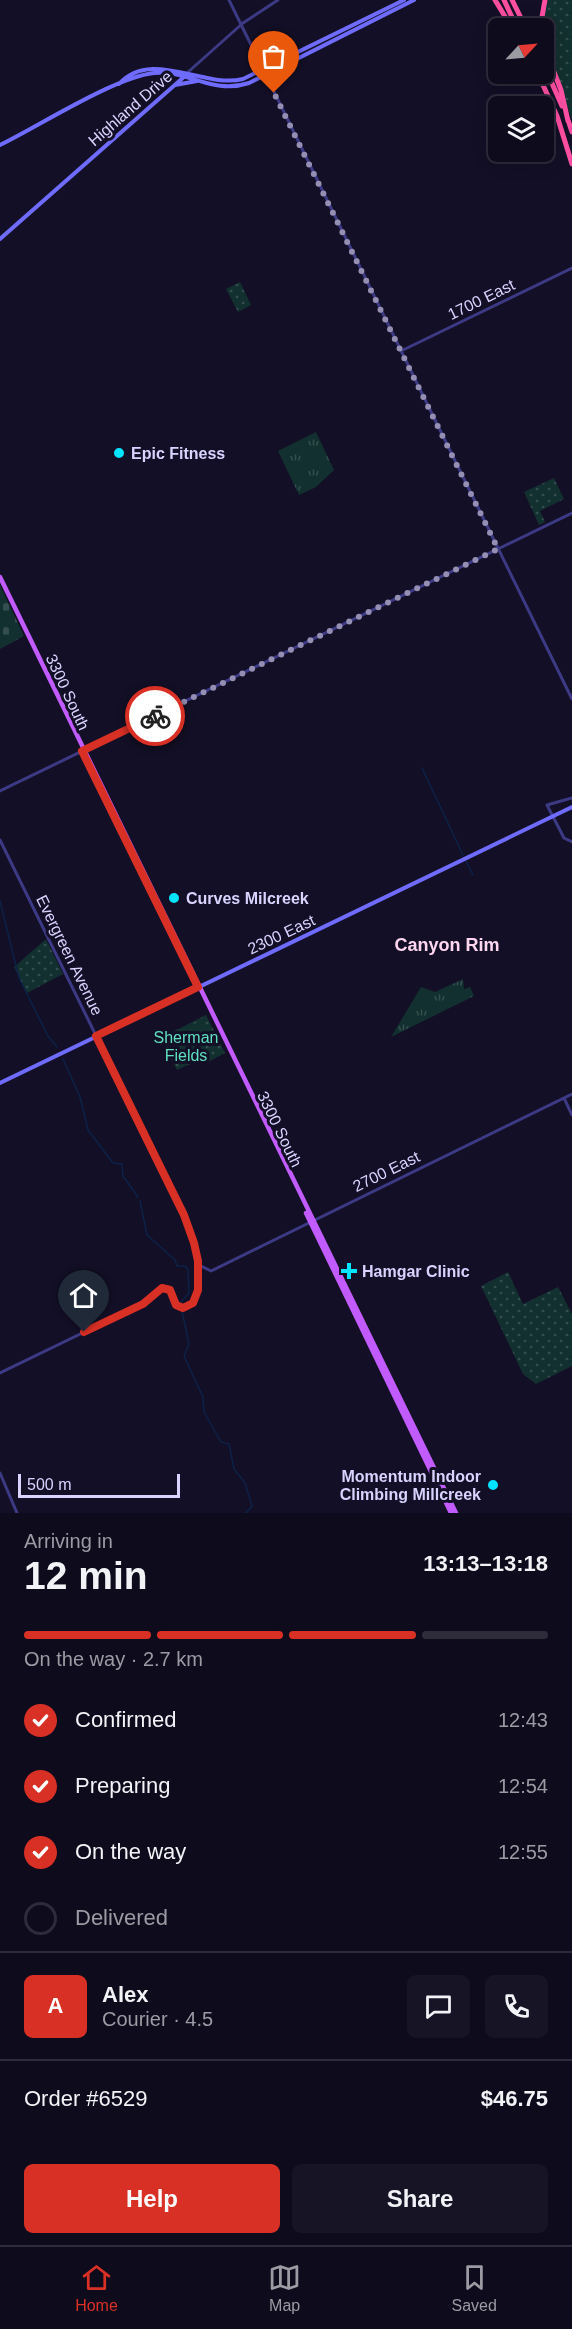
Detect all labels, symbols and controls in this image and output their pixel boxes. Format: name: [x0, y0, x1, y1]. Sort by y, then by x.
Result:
north arrow: [488, 18, 554, 84]
map controls: [488, 18, 554, 162]
pin: [248, 31, 299, 93]
icon: bag: [257, 40, 290, 73]
street label: Highland Drive: [85, 67, 176, 149]
button: layers: [488, 96, 554, 162]
street label: 1700 East: [445, 276, 518, 323]
place label: Epic Fitness: [131, 445, 225, 462]
marker: Epic Fitness: [112, 446, 126, 460]
street label: 3300 South: [43, 652, 93, 733]
courier: [125, 686, 185, 746]
icon: bike: [139, 700, 172, 733]
place label: Curves Milcreek: [186, 890, 309, 907]
marker: Curves Milcreek: [167, 891, 181, 905]
street label: Evergreen Avenue: [33, 892, 106, 1018]
street label: 2300 East: [245, 911, 318, 957]
district label: Canyon Rim: [394, 935, 500, 955]
park label: Sherman Fields: [154, 1029, 218, 1064]
street label: 3300 South: [254, 1089, 305, 1170]
street label: 2700 East: [350, 1148, 423, 1195]
marker: Hamgar Clinic: [340, 1262, 358, 1280]
place label: Hamgar Clinic: [362, 1263, 470, 1280]
pin: [58, 1270, 109, 1332]
icon: home: [67, 1279, 100, 1312]
place label: Momentum Indoor Climbing Millcreek: [340, 1468, 481, 1503]
scale bar: [18, 1471, 180, 1498]
text: 500 m: [27, 1476, 71, 1493]
marker: Momentum Indoor Climbing Millcreek: [486, 1478, 500, 1492]
text: Arriving in: [24, 1530, 113, 1552]
text: 13:13–13:18: [423, 1551, 548, 1576]
text: 12 min: [24, 1554, 148, 1597]
text: On the way · 2.7 km: [24, 1648, 203, 1670]
icon: check: [24, 1704, 57, 1737]
text: Confirmed: [75, 1707, 176, 1732]
text: 12:43: [498, 1709, 548, 1731]
icon: check: [24, 1770, 57, 1803]
text: Preparing: [75, 1773, 170, 1798]
text: 12:54: [498, 1775, 548, 1797]
icon: check: [24, 1836, 57, 1869]
text: On the way: [75, 1839, 186, 1864]
text: 12:55: [498, 1841, 548, 1863]
text: Delivered: [75, 1905, 168, 1930]
button: chat: [407, 1975, 470, 2038]
button: phone: [485, 1975, 548, 2038]
text: Alex: [102, 1982, 148, 2007]
text: A: [48, 1993, 63, 2018]
text: Courier · 4.5: [102, 2008, 213, 2030]
text: Order #6529: [24, 2086, 148, 2111]
text: $46.75: [481, 2086, 548, 2111]
button: Help: [24, 2164, 280, 2233]
button: Share: [292, 2164, 548, 2233]
tab: Home: [75, 2261, 118, 2315]
tab: Map: [268, 2261, 301, 2315]
tab: Saved: [451, 2261, 497, 2315]

